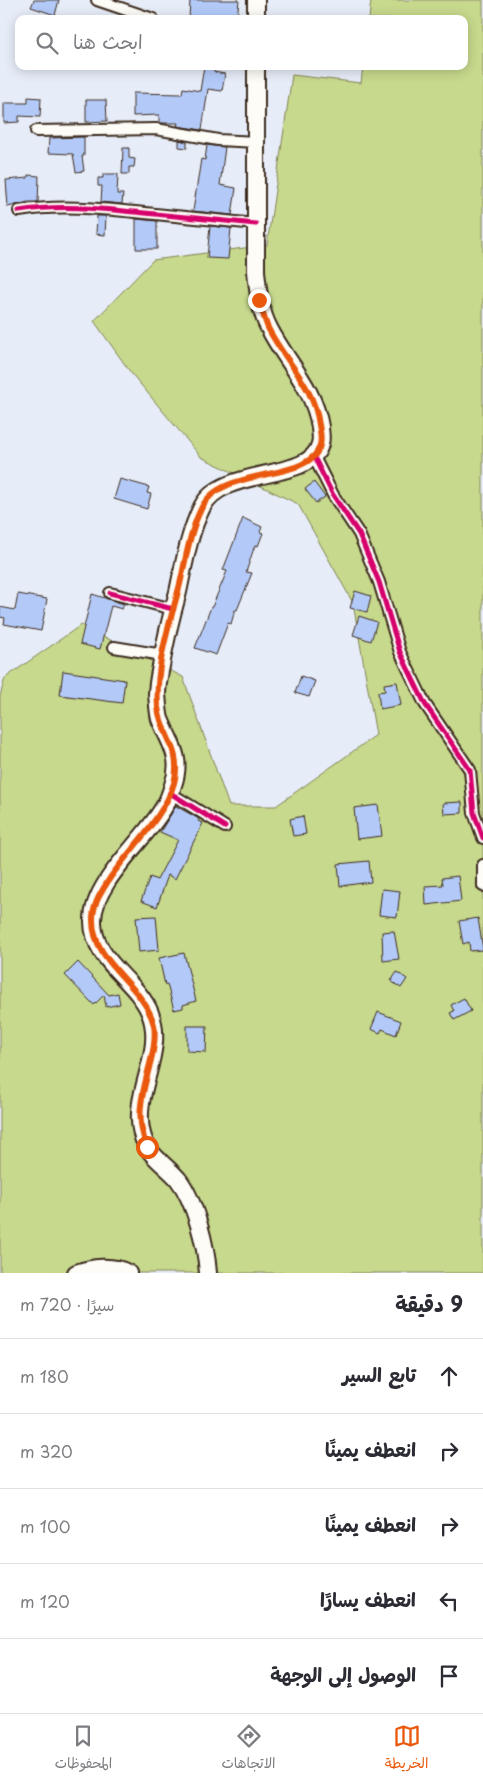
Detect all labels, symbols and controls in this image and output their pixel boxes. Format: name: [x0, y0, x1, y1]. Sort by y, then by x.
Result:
search box: [15, 15, 468, 70]
text: ابحث هنا: [73, 27, 143, 55]
icon: search: [33, 29, 61, 57]
route end: [248, 289, 271, 312]
route start: [136, 1136, 159, 1159]
text: 9 دقيقة: [395, 1287, 463, 1319]
text: سيرًا · 720 m: [20, 1292, 114, 1316]
text: تابع السير: [342, 1360, 416, 1388]
icon: ahead: [435, 1362, 463, 1390]
text: 180 m: [20, 1364, 69, 1388]
text: انعطف يمينًا: [325, 1435, 416, 1463]
icon: right: [435, 1437, 463, 1465]
text: 320 m: [20, 1439, 73, 1463]
text: انعطف يمينًا: [325, 1510, 416, 1538]
icon: right: [435, 1512, 463, 1540]
text: 100 m: [20, 1514, 70, 1538]
text: انعطف يسارًا: [320, 1585, 416, 1613]
icon: left: [435, 1587, 463, 1615]
text: 120 m: [20, 1589, 70, 1613]
text: الوصول إلى الوجهة: [270, 1660, 416, 1688]
icon: arrive: [435, 1662, 463, 1690]
tab: المحفوظات: [55, 1722, 112, 1776]
tab: الاتجاهات: [221, 1722, 276, 1776]
tab: الخريطة: [385, 1722, 428, 1776]

